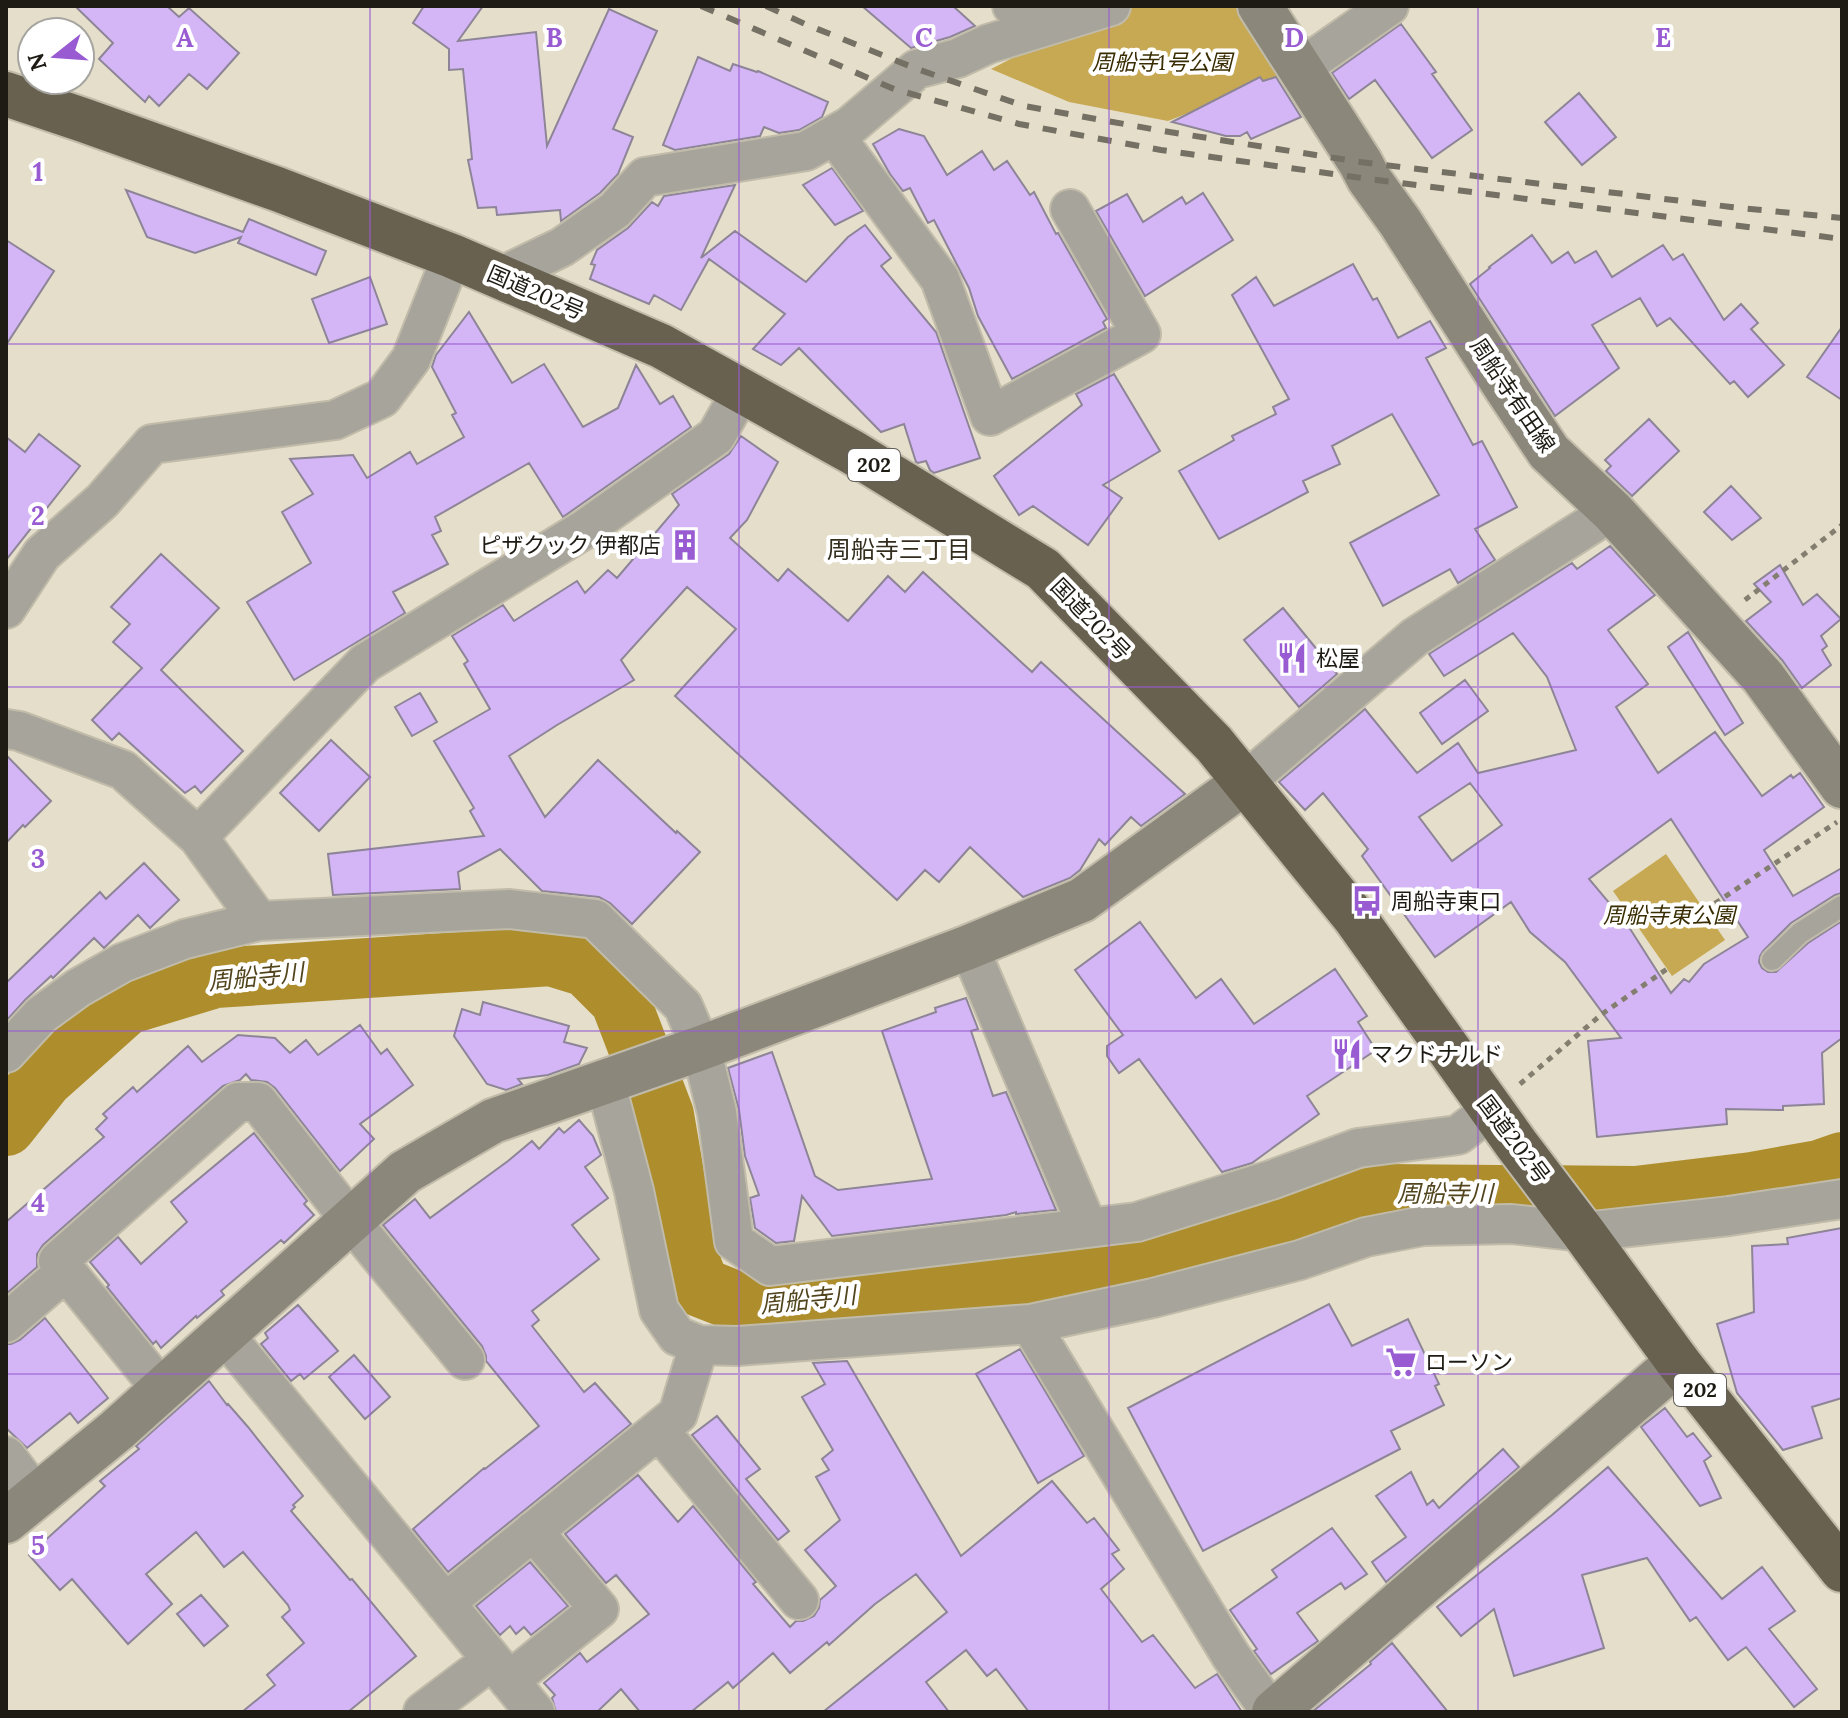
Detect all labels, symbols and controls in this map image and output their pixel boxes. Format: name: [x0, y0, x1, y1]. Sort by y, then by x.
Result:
north arrow: [16, 16, 96, 96]
text: A: [176, 21, 194, 54]
text: B: [545, 21, 563, 54]
text: C: [915, 21, 933, 54]
text: D: [1284, 21, 1304, 54]
text: E: [1655, 21, 1671, 54]
park label: 周船寺1号公園: [1092, 48, 1235, 76]
text: N: [21, 50, 53, 74]
text: 1: [33, 155, 43, 188]
street label: 国道202号: [483, 259, 589, 325]
street label: 周船寺有田線: [1464, 332, 1562, 458]
road number: 202: [848, 449, 900, 481]
text: 2: [31, 499, 45, 532]
building icon: ピザクック 伊都店: [668, 528, 702, 562]
place label: ピザクック 伊都店: [479, 531, 661, 559]
district label: 周船寺三丁目: [827, 534, 971, 565]
street label: 国道202号: [1045, 572, 1137, 666]
restaurant icon: 松屋: [1275, 641, 1309, 675]
place label: 松屋: [1316, 644, 1360, 672]
text: 3: [31, 842, 45, 875]
bus stop icon: 周船寺東口: [1350, 884, 1384, 918]
place label: 周船寺東口: [1391, 887, 1501, 915]
park label: 周船寺東公園: [1603, 901, 1738, 929]
water label: 周船寺川: [207, 956, 308, 997]
restaurant icon: マクドナルド: [1330, 1037, 1364, 1071]
place label: マクドナルド: [1371, 1040, 1503, 1068]
street label: 国道202号: [1472, 1089, 1556, 1189]
water label: 周船寺川: [1397, 1178, 1496, 1209]
text: 4: [31, 1186, 45, 1219]
water label: 周船寺川: [759, 1279, 860, 1320]
supermarket icon: ローソン: [1384, 1345, 1418, 1379]
place label: ローソン: [1425, 1348, 1513, 1376]
road number: 202: [1674, 1374, 1726, 1406]
text: 5: [31, 1529, 45, 1562]

